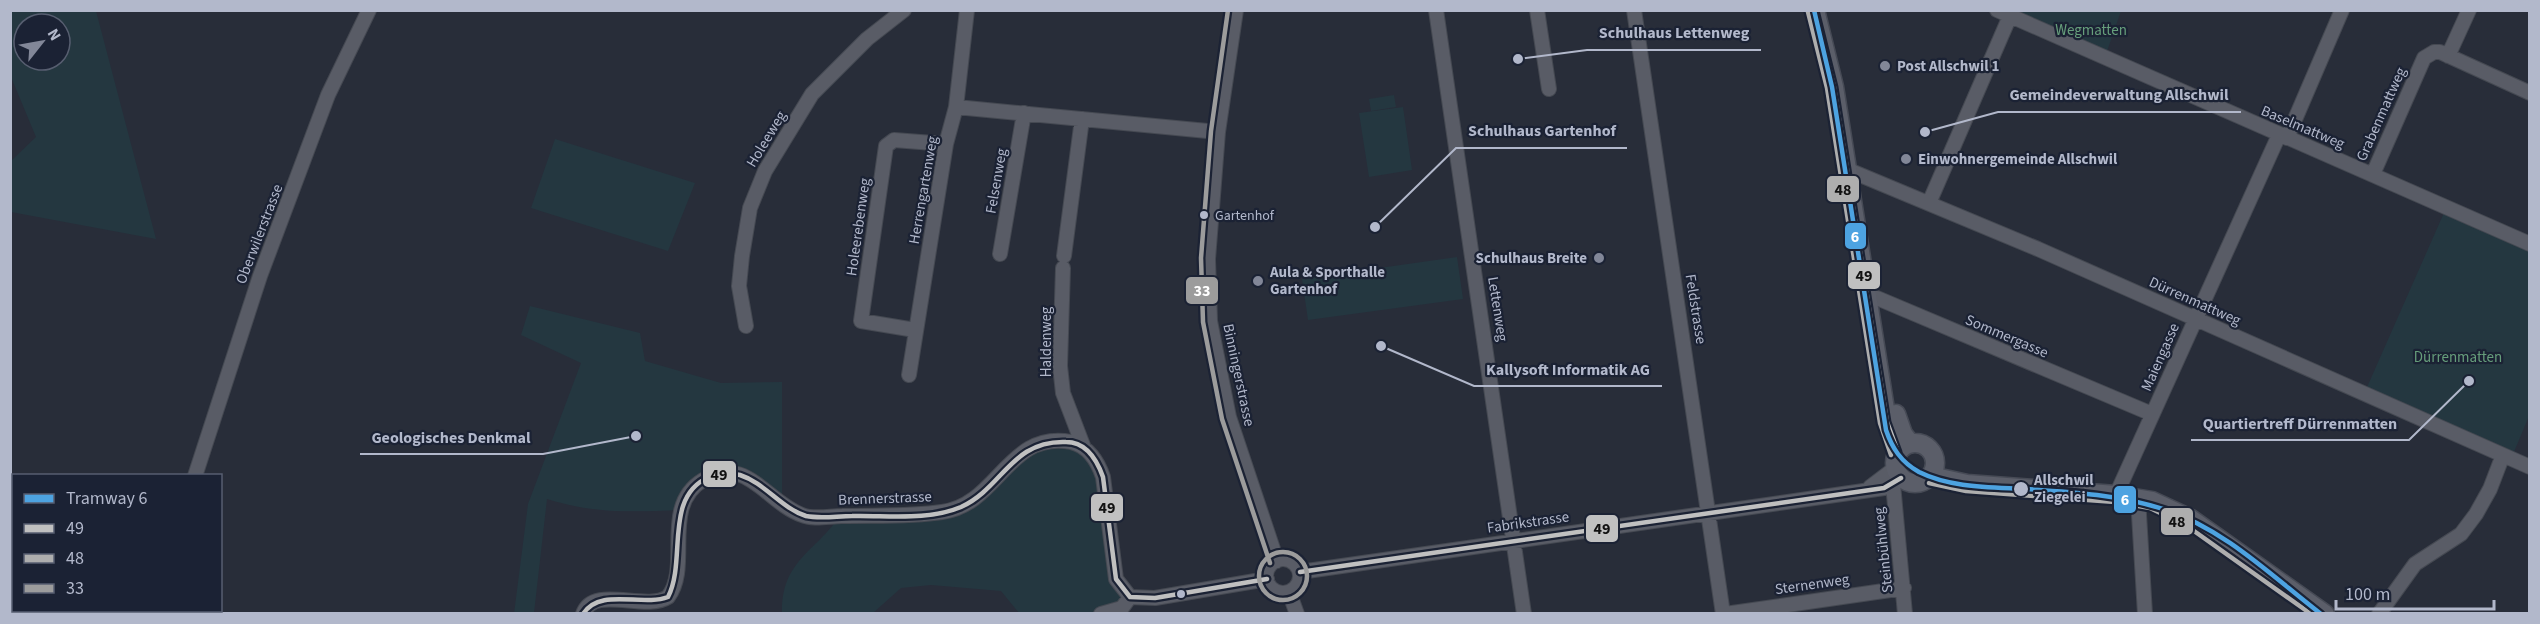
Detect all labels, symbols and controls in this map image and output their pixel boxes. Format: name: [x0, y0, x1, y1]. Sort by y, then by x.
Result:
north arrow: [12, 12, 72, 72]
callout: Schulhaus Lettenweg: [1587, 16, 1761, 50]
park label: Wegmatten: [2055, 20, 2127, 41]
text: Schulhaus Lettenweg: [1599, 22, 1750, 44]
text: N: [42, 25, 66, 45]
place label: Post Allschwil 1: [1897, 56, 1999, 77]
marker: Post Allschwil 1: [1878, 59, 1892, 73]
street label: Grabenmattweg: [2351, 63, 2412, 165]
callout: Gemeindeverwaltung Allschwil: [1998, 78, 2241, 112]
text: Gemeindeverwaltung Allschwil: [2009, 84, 2229, 106]
street label: Baselmattweg: [2258, 100, 2348, 155]
street label: Holeeweg: [741, 107, 792, 171]
callout: Schulhaus Gartenhof: [1456, 114, 1627, 148]
text: Schulhaus Gartenhof: [1468, 120, 1616, 142]
street label: Herrengartenweg: [904, 134, 943, 246]
street label: Felsenweg: [980, 146, 1013, 215]
place label: Einwohnergemeinde Allschwil: [1918, 149, 2118, 170]
marker: Einwohnergemeinde Allschwil: [1899, 152, 1913, 166]
line badge: 48: [1826, 175, 1860, 203]
street label: Holeerebenweg: [841, 176, 876, 277]
text: 48: [1835, 179, 1851, 201]
street label: Oberwilerstrasse: [231, 181, 288, 287]
place label: Gartenhof: [1215, 206, 1275, 226]
marker: Gartenhof: [1198, 209, 1210, 221]
line badge: 6: [1844, 222, 1867, 250]
text: 6: [1851, 226, 1859, 248]
place label: Schulhaus Breite: [1476, 248, 1587, 269]
marker: Schulhaus Breite: [1592, 251, 1606, 265]
line badge: 49: [1847, 261, 1881, 290]
place label: Aula & Sporthalle Gartenhof: [1269, 262, 1385, 300]
text: 49: [1856, 265, 1872, 287]
street label: Dürrenmattweg: [2146, 272, 2244, 331]
street label: Feldstrasse: [1680, 273, 1711, 345]
marker: Aula & Sporthalle Gartenhof: [1251, 274, 1265, 288]
street label: Lettenweg: [1482, 275, 1513, 343]
line badge: 33: [1185, 276, 1219, 305]
text: 33: [1194, 280, 1210, 302]
street label: Haldenweg: [1036, 306, 1057, 377]
street label: Sommergasse: [1962, 310, 2052, 363]
street label: Maiengasse: [2136, 320, 2185, 395]
street label: Binningerstrasse: [1217, 322, 1260, 428]
park label: Dürrenmatten: [2414, 347, 2502, 368]
callout: Kallysoft Informatik AG: [1474, 352, 1662, 386]
text: Kallysoft Informatik AG: [1486, 359, 1650, 381]
callout: Quartiertreff Dürrenmatten: [2191, 406, 2409, 440]
text: Quartiertreff Dürrenmatten: [2203, 413, 2397, 435]
callout: Geologisches Denkmal: [360, 420, 543, 454]
text: Geologisches Denkmal: [371, 427, 531, 449]
line badge: 49: [702, 460, 737, 488]
text: 49: [711, 464, 727, 486]
place label: Allschwil Ziegelei: [2033, 470, 2094, 508]
legend: [12, 474, 222, 612]
marker: Allschwil Ziegelei: [2012, 480, 2030, 498]
line badge: 6: [2113, 485, 2137, 514]
text: Tramway 6: [66, 486, 147, 511]
street label: Brennerstrasse: [838, 486, 932, 511]
text: 6: [2121, 489, 2129, 511]
line badge: 49: [1090, 493, 1124, 522]
text: 49: [1099, 497, 1115, 519]
street label: Fabrikstrasse: [1486, 506, 1570, 539]
street label: Steinbühlweg: [1869, 506, 1898, 594]
line badge: 48: [2160, 507, 2194, 536]
text: 48: [2169, 511, 2185, 533]
line badge: 49: [1585, 514, 1619, 543]
text: 49: [66, 516, 84, 541]
text: 49: [1594, 518, 1610, 540]
text: 48: [66, 546, 84, 571]
street label: Sternenweg: [1774, 569, 1851, 600]
scale bar: [2336, 573, 2494, 611]
text: 33: [66, 576, 84, 601]
text: 100 m: [2345, 582, 2390, 607]
unlabelled marker: [1175, 588, 1187, 600]

